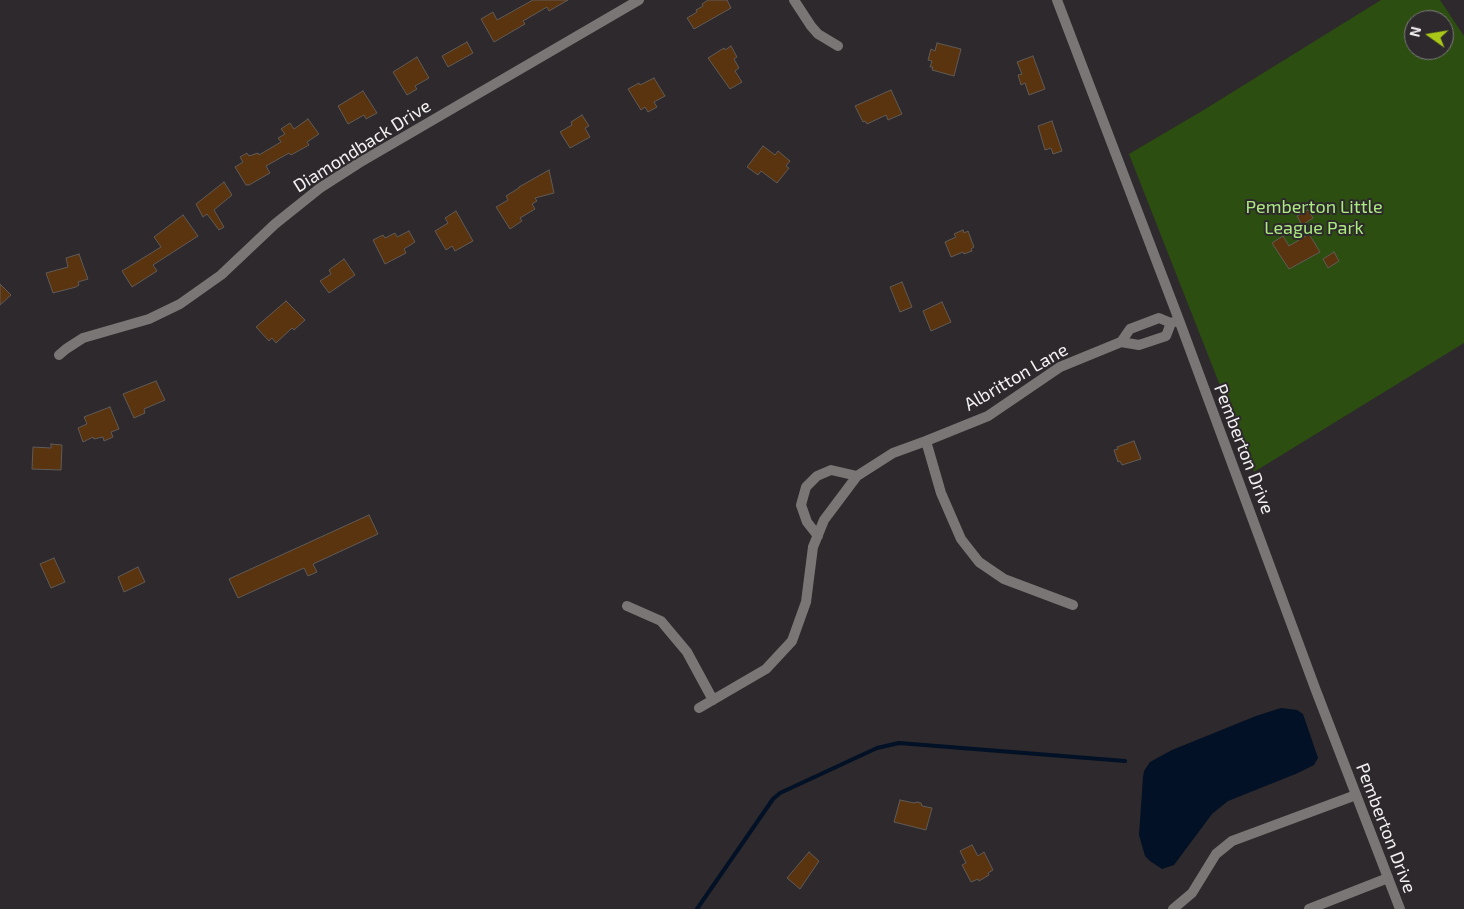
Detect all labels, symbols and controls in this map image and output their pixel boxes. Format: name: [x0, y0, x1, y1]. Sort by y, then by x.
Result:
north arrow: [1404, 10, 1454, 60]
text: N: [1405, 25, 1424, 39]
street label: Diamondback Drive: [289, 95, 435, 197]
park label: Pemberton Little League Park: [1245, 196, 1383, 238]
street label: Albritton Lane: [960, 339, 1072, 415]
street label: Pemberton Drive: [1209, 381, 1279, 517]
street label: Pemberton Drive: [1351, 760, 1421, 896]

